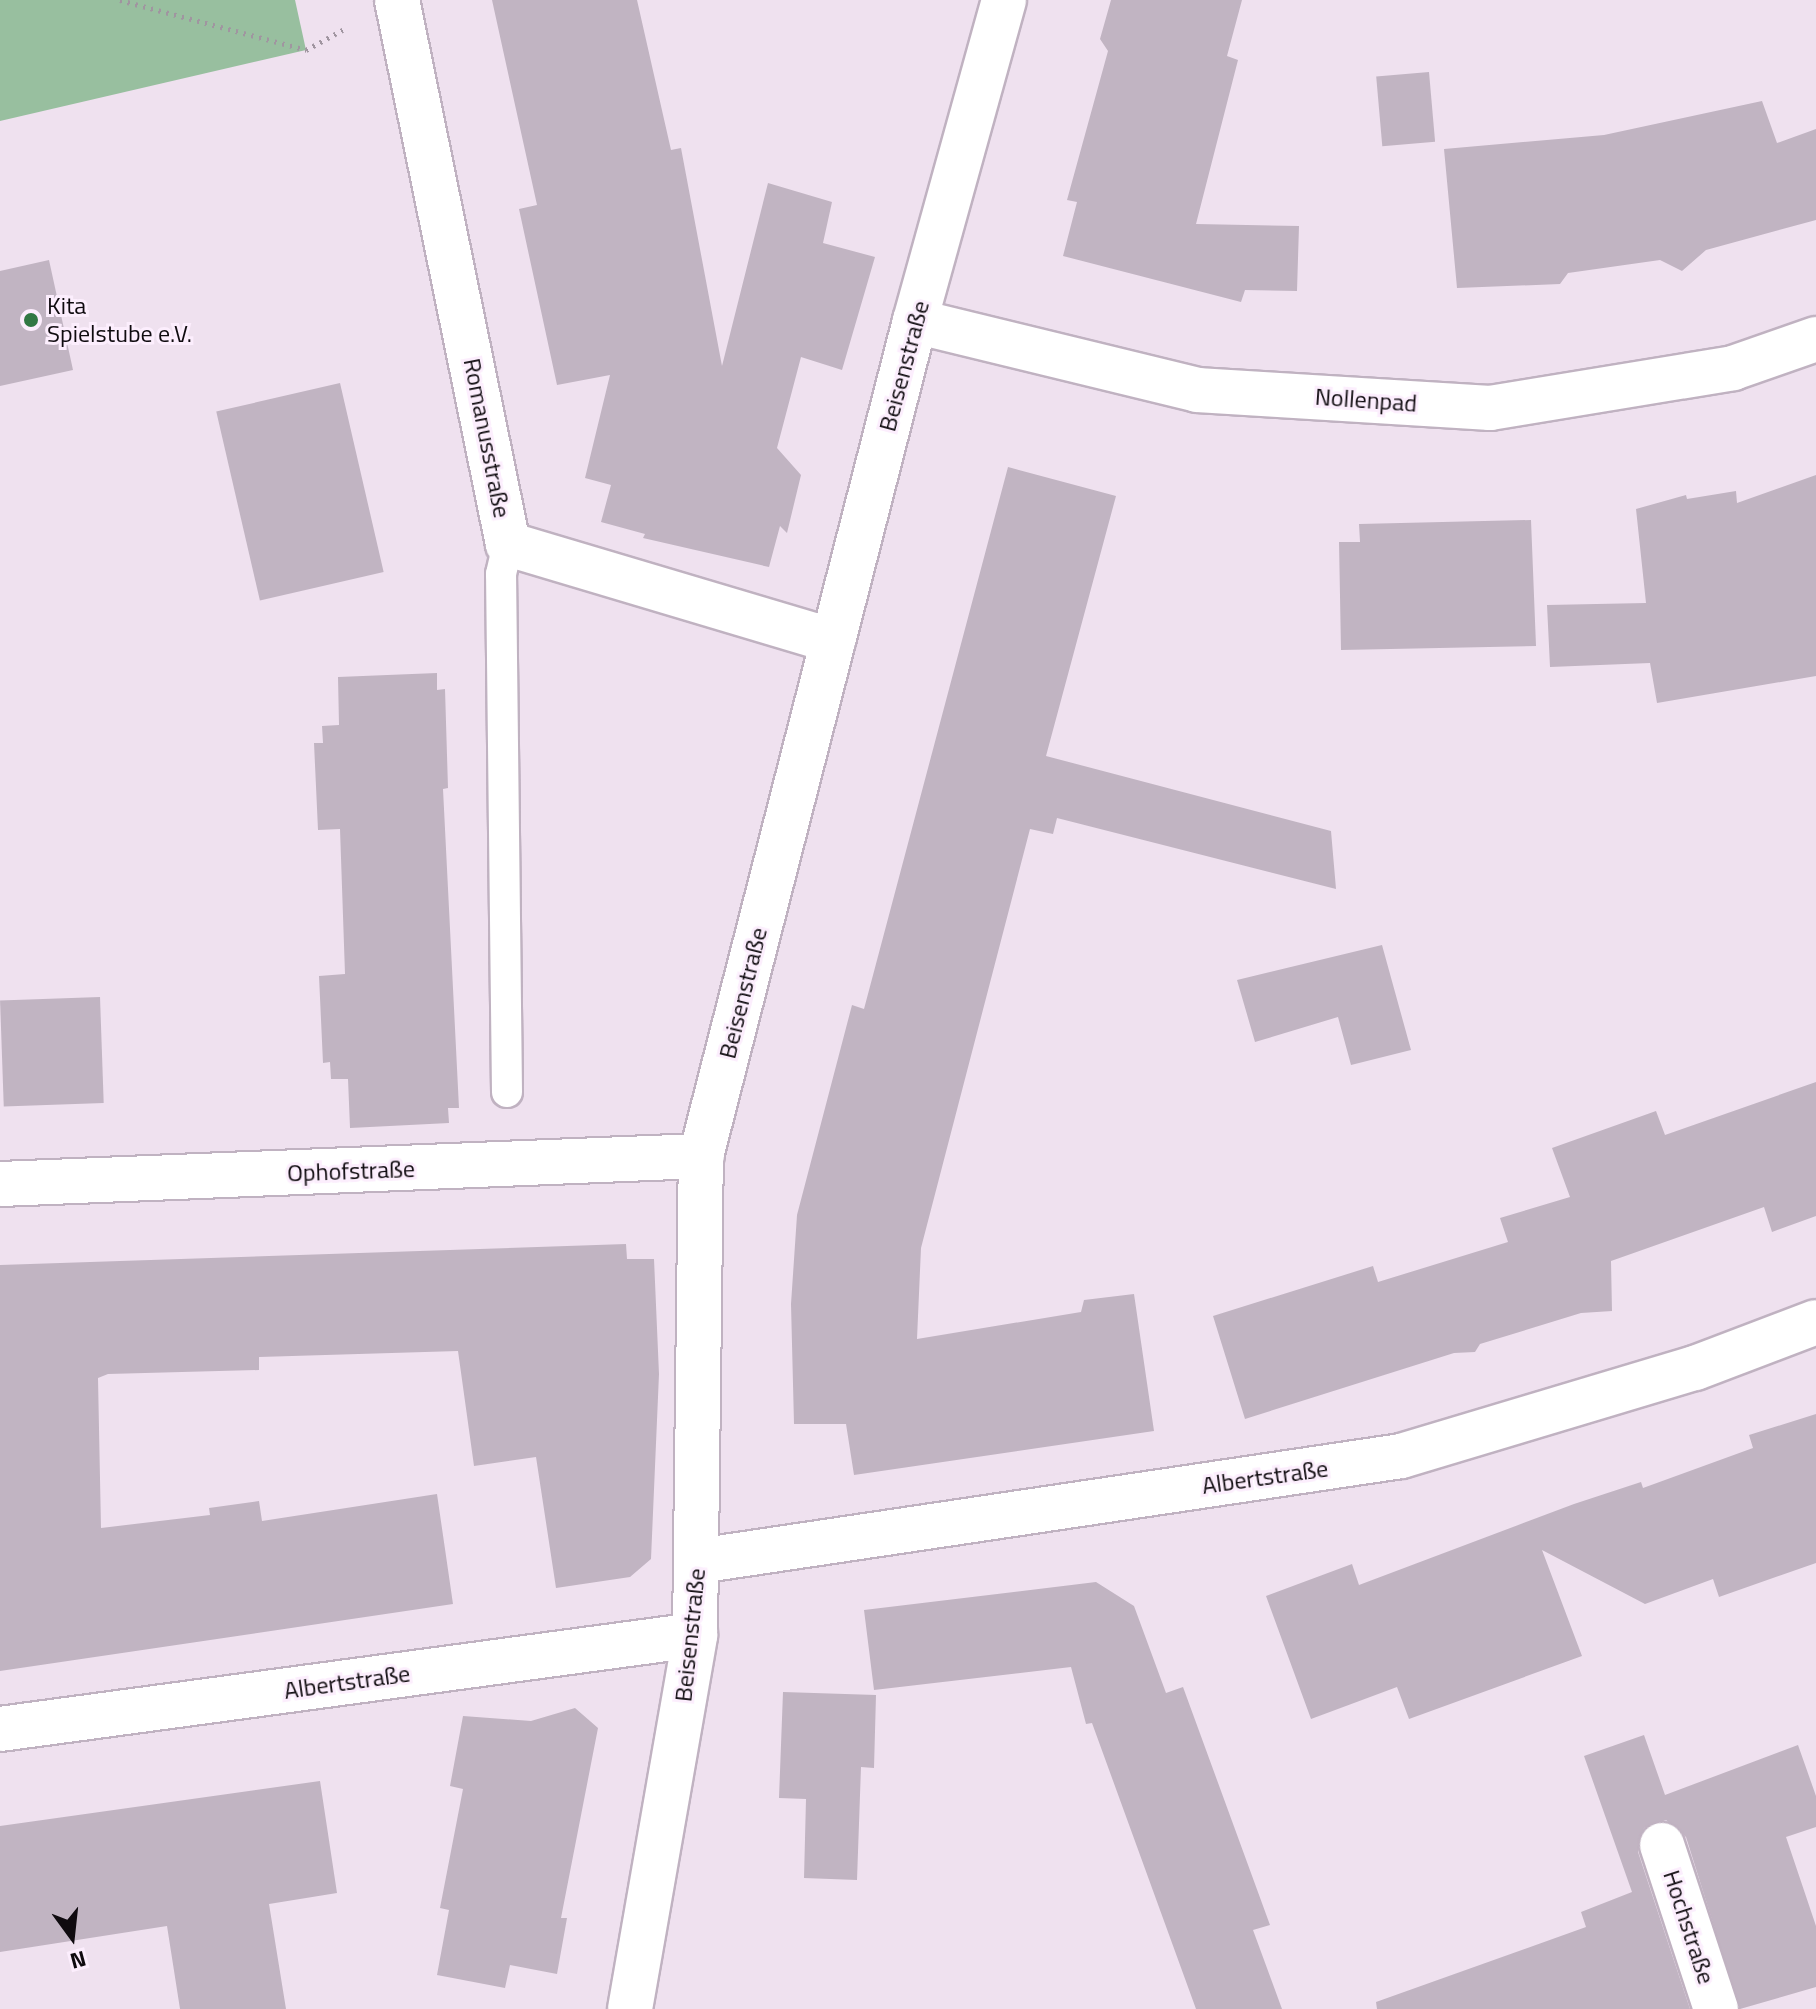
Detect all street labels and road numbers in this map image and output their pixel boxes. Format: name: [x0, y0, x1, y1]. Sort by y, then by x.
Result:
street label: Beisenstraße: [873, 297, 935, 435]
street label: Romanusstraße: [457, 356, 517, 520]
street label: Nollenpad: [1314, 382, 1418, 418]
street label: Beisenstraße: [713, 924, 773, 1062]
street label: Ophofstraße: [287, 1154, 415, 1188]
street label: Albertstraße: [1200, 1454, 1330, 1500]
street label: Beisenstraße: [669, 1567, 711, 1703]
street label: Albertstraße: [282, 1659, 412, 1705]
street label: Hochstraße: [1657, 1866, 1721, 1988]

